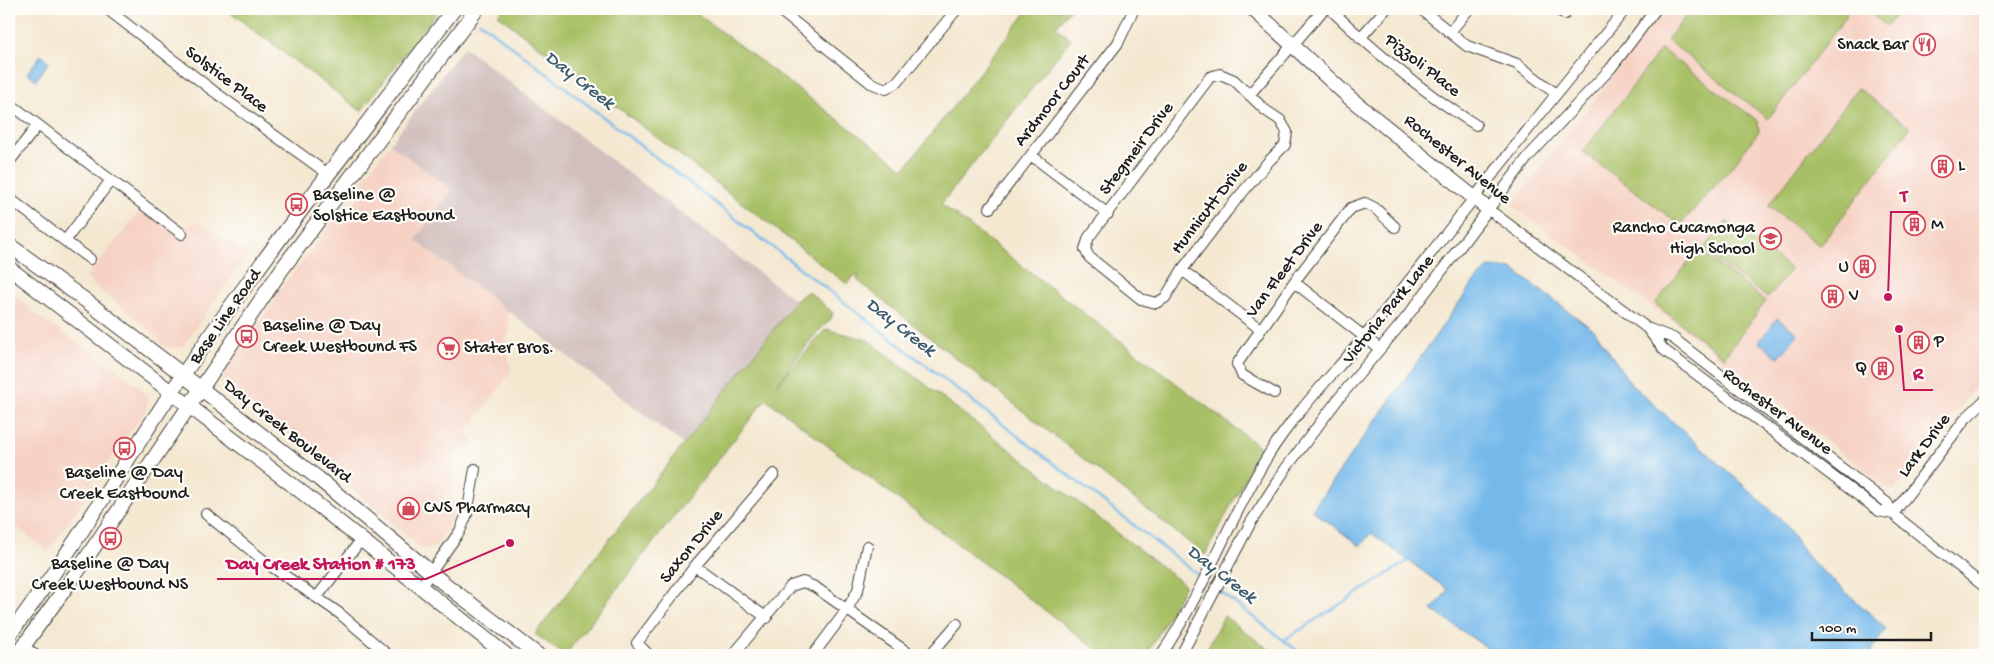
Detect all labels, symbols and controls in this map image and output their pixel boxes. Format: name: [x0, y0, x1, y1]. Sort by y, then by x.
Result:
street label: Pizzoli Place: [1379, 29, 1465, 103]
restaurant icon: Snack Bar: [1912, 33, 1936, 57]
place label: Snack Bar: [1837, 35, 1910, 56]
street label: Solstice Place: [180, 42, 272, 118]
water label: Day Creek: [540, 47, 620, 116]
street label: Ardmoor Court: [1011, 50, 1096, 151]
street label: Stegmeir Drive: [1095, 98, 1179, 200]
street label: Rochester Avenue: [1399, 110, 1515, 210]
building icon: L: [1930, 154, 1954, 178]
place label: L: [1958, 156, 1966, 177]
street label: Hunnicutt Drive: [1167, 157, 1253, 259]
callout: T: [1891, 178, 1918, 212]
place label: Baseline @ Solstice Eastbound: [312, 185, 455, 227]
text: T: [1898, 186, 1909, 209]
bus stop icon: Baseline @ Solstice Eastbound: [285, 193, 309, 217]
building icon: M: [1903, 213, 1927, 237]
place label: M: [1931, 215, 1944, 236]
street label: Van Fleet Drive: [1241, 217, 1329, 323]
place label: Rancho Cucamonga High School: [1612, 218, 1756, 260]
school or university icon: Rancho Cucamonga High School: [1759, 226, 1783, 250]
street label: Victoria Park Lane: [1338, 251, 1440, 370]
building icon: U: [1853, 255, 1877, 279]
place label: U: [1839, 257, 1849, 278]
street label: Base Line Road: [185, 264, 267, 369]
building icon: V: [1821, 284, 1845, 308]
place label: V: [1848, 286, 1859, 307]
water label: Day Creek: [861, 294, 941, 363]
place label: Baseline @ Day Creek Westbound FS: [262, 316, 417, 358]
bus stop icon: Baseline @ Day Creek Westbound FS: [235, 324, 259, 348]
building icon: P: [1906, 330, 1930, 354]
place label: P: [1933, 332, 1945, 353]
supermarket icon: Stater Bros.: [436, 336, 460, 360]
place label: Stater Bros.: [464, 338, 554, 359]
building icon: Q: [1871, 356, 1895, 380]
callout: R: [1904, 356, 1933, 390]
place label: Q: [1855, 358, 1867, 379]
street label: Rochester Avenue: [1718, 364, 1837, 460]
text: R: [1912, 364, 1924, 387]
street label: Day Creek Boulevard: [218, 375, 356, 489]
street label: Lark Drive: [1894, 409, 1956, 482]
bus stop icon: Baseline @ Day Creek Eastbound: [112, 436, 136, 460]
place label: Baseline @ Day Creek Eastbound: [60, 463, 190, 505]
shop icon: CVS Pharmacy: [396, 496, 420, 520]
place label: CVS Pharmacy: [424, 498, 530, 519]
street label: Saxon Drive: [656, 505, 729, 588]
bus stop icon: Baseline @ Day Creek Westbound NS: [98, 527, 122, 551]
water label: Day Creek: [1182, 541, 1262, 610]
callout: Day Creek Station # 173: [217, 545, 426, 579]
place label: Baseline @ Day Creek Westbound NS: [32, 554, 189, 596]
text: Day Creek Station # 173: [224, 554, 416, 577]
scale bar: [1812, 609, 1930, 641]
text: 100 m: [1818, 620, 1857, 638]

